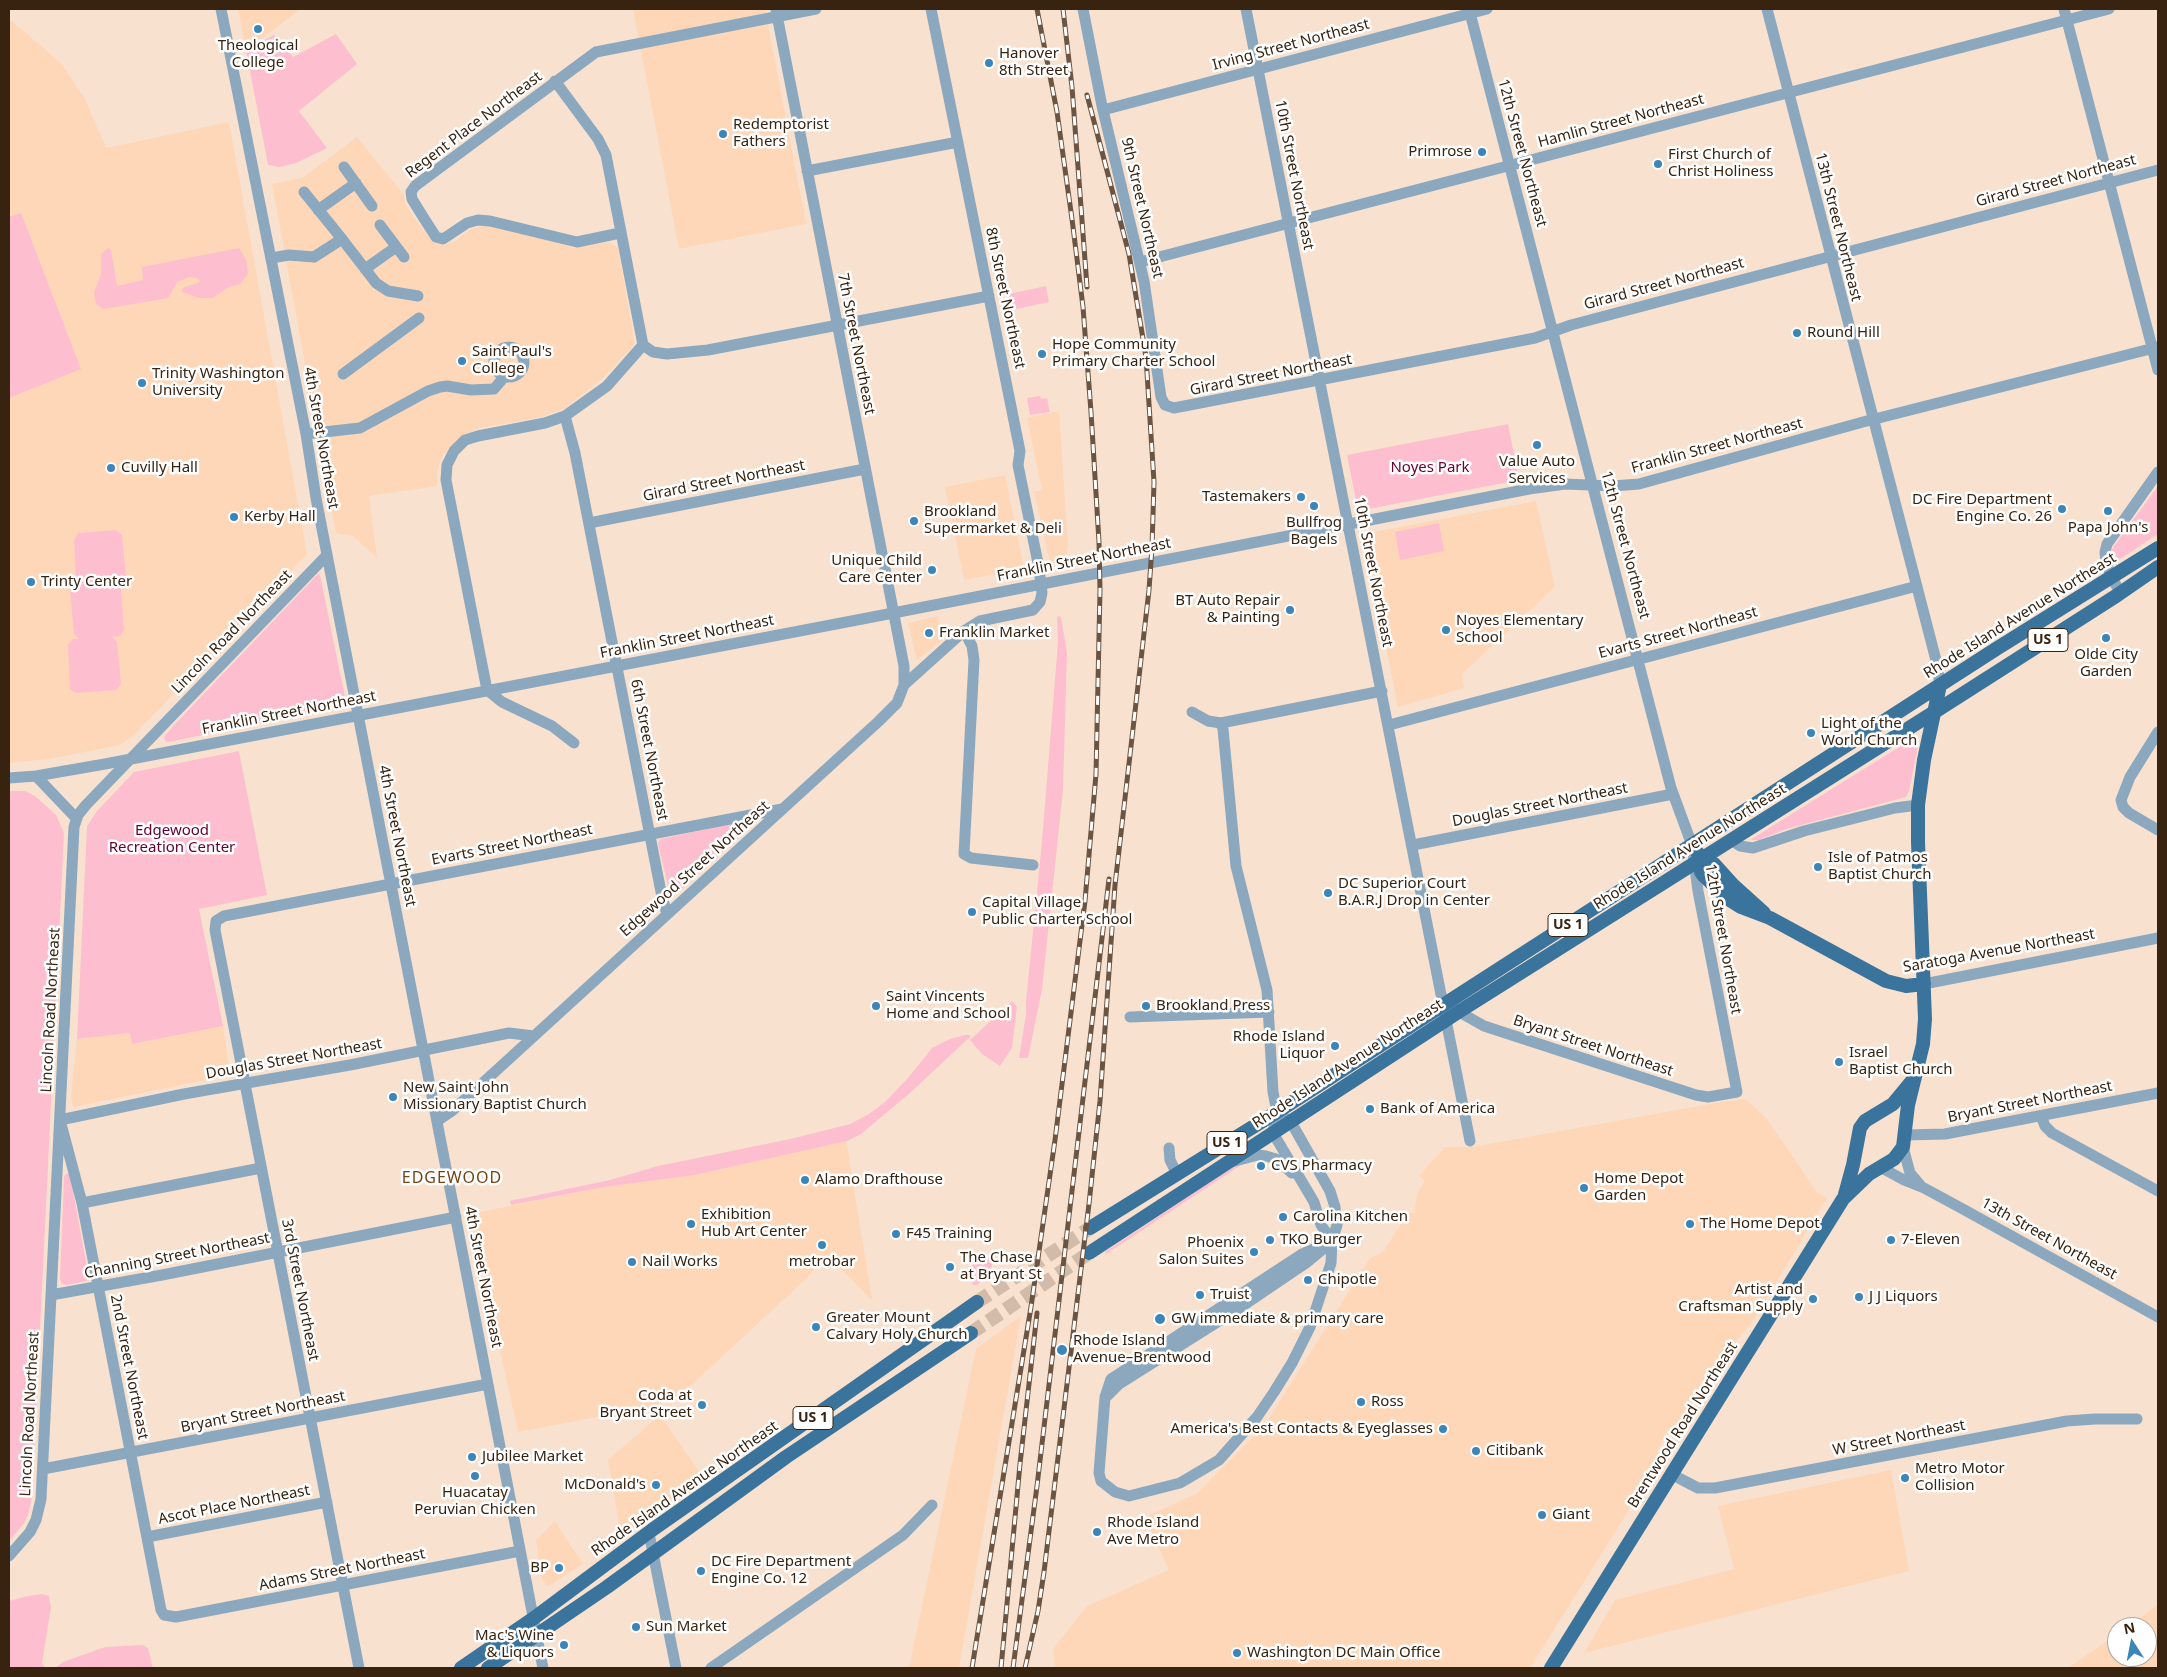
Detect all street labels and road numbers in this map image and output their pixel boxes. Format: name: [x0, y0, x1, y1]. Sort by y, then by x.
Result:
street label: Irving Street Northeast: [1211, 15, 1371, 75]
street label: Regent Place Northeast: [402, 68, 546, 182]
street label: 12th Street Northeast: [1494, 77, 1550, 229]
street label: Hamlin Street Northeast: [1536, 90, 1706, 152]
street label: 10th Street Northeast: [1271, 99, 1317, 251]
street label: 9th Street Northeast: [1117, 136, 1167, 280]
street label: 13th Street Northeast: [1811, 151, 1865, 303]
street label: Girard Street Northeast: [1974, 151, 2138, 211]
street label: 8th Street Northeast: [981, 226, 1029, 370]
street label: Girard Street Northeast: [1582, 254, 1746, 314]
street label: 7th Street Northeast: [833, 272, 879, 416]
street label: Girard Street Northeast: [1188, 350, 1354, 400]
street label: 4th Street Northeast: [300, 366, 342, 510]
street label: Franklin Street Northeast: [1629, 414, 1805, 478]
street label: Girard Street Northeast: [641, 456, 807, 506]
street label: 12th Street Northeast: [1597, 469, 1653, 621]
street label: 10th Street Northeast: [1350, 496, 1396, 648]
street label: Franklin Street Northeast: [995, 534, 1173, 586]
street label: Rhode Island Avenue Northeast: [1920, 549, 2120, 683]
street label: Lincoln Road Northeast: [168, 566, 296, 698]
street label: Evarts Street Northeast: [1597, 603, 1759, 663]
street label: Franklin Street Northeast: [598, 611, 776, 663]
road number: US 1: [2028, 628, 2068, 652]
street label: 6th Street Northeast: [626, 678, 672, 822]
street label: Franklin Street Northeast: [200, 687, 378, 739]
street label: 4th Street Northeast: [374, 764, 420, 908]
street label: Douglas Street Northeast: [1451, 779, 1629, 831]
street label: Rhode Island Avenue Northeast: [1590, 780, 1790, 914]
street label: Edgewood Street Northeast: [617, 797, 773, 941]
street label: Evarts Street Northeast: [430, 821, 594, 869]
street label: 12th Street Northeast: [1701, 862, 1745, 1016]
road number: US 1: [1548, 914, 1588, 936]
street label: Saratoga Avenue Northeast: [1902, 925, 2096, 977]
street label: Lincoln Road Northeast: [38, 927, 64, 1093]
street label: Rhode Island Avenue Northeast: [1249, 996, 1447, 1132]
street label: Bryant Street Northeast: [1511, 1012, 1675, 1080]
street label: Douglas Street Northeast: [205, 1035, 383, 1083]
street label: Bryant Street Northeast: [1946, 1077, 2114, 1127]
road number: US 1: [1207, 1132, 1247, 1154]
street label: 13th Street Northeast: [1978, 1194, 2120, 1284]
street label: 4th Street Northeast: [460, 1205, 506, 1349]
street label: 3rd Street Northeast: [277, 1218, 323, 1362]
street label: Channing Street Northeast: [83, 1229, 271, 1283]
street label: 2nd Street Northeast: [106, 1293, 152, 1441]
street label: Lincoln Road Northeast: [17, 1331, 43, 1497]
street label: Brentwood Road Northeast: [1624, 1339, 1742, 1511]
street label: Bryant Street Northeast: [179, 1387, 347, 1437]
road number: US 1: [793, 1406, 833, 1430]
street label: W Street Northeast: [1831, 1416, 1967, 1460]
street label: Rhode Island Avenue Northeast: [588, 1418, 782, 1560]
street label: Ascot Place Northeast: [157, 1481, 311, 1529]
street label: Adams Street Northeast: [257, 1545, 427, 1595]

